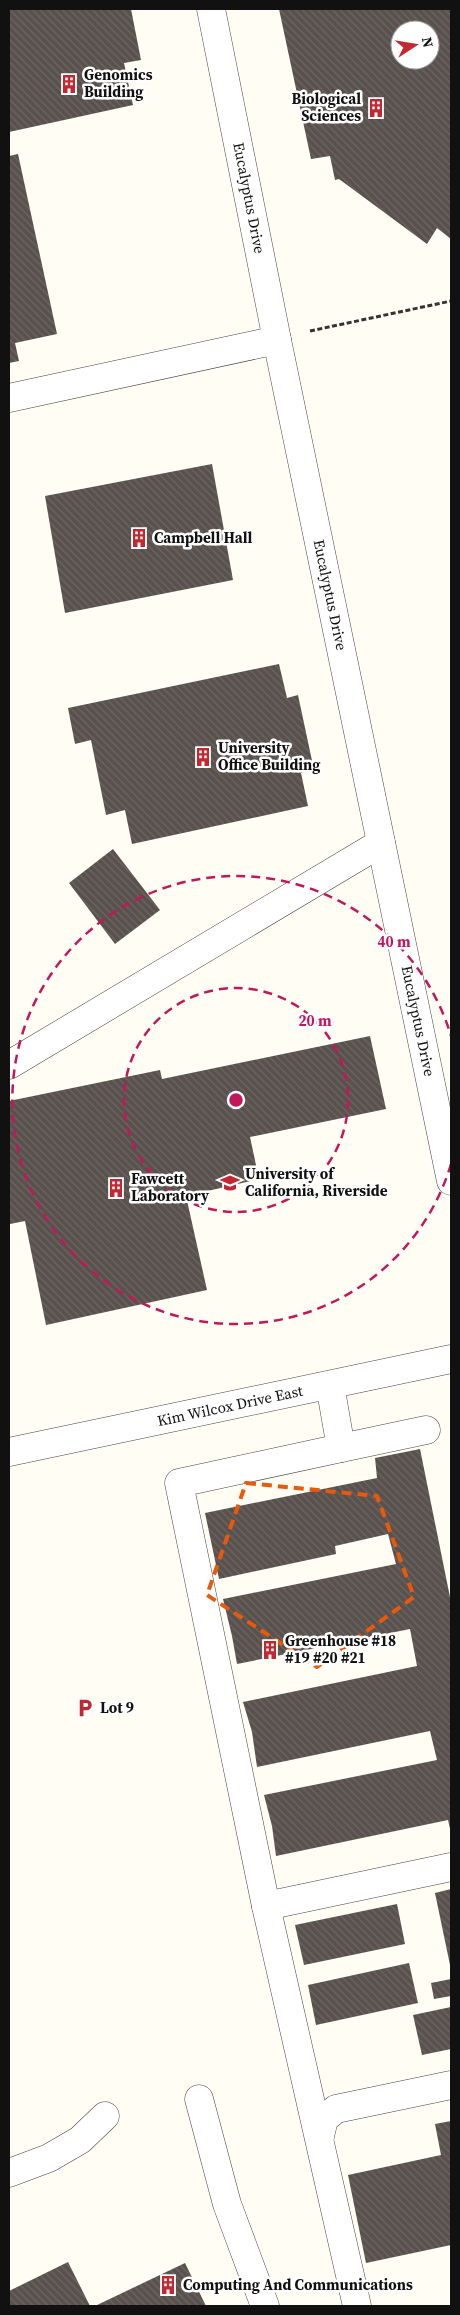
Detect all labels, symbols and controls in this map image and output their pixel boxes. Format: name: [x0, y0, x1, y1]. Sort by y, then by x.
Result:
north arrow: [390, 20, 440, 70]
text: N: [417, 35, 439, 49]
place label: Genomics Building: [84, 64, 153, 102]
building icon: Genomics Building: [58, 73, 80, 95]
place label: Biological Sciences: [291, 88, 361, 126]
building icon: Biological Sciences: [365, 97, 387, 119]
street label: Eucalyptus Drive: [228, 141, 271, 256]
building icon: Campbell Hall: [128, 527, 150, 549]
place label: Campbell Hall: [154, 527, 252, 548]
street label: Eucalyptus Drive: [308, 538, 353, 653]
place label: University Office Building: [218, 737, 320, 775]
building icon: University Office Building: [192, 746, 214, 768]
text: 40 m: [377, 931, 411, 952]
street label: Eucalyptus Drive: [396, 964, 441, 1079]
text: 20 m: [298, 1010, 332, 1031]
centre of rings: [227, 1091, 245, 1109]
place label: University of California, Riverside: [245, 1163, 388, 1201]
place label: Fawcett Laboratory: [131, 1168, 209, 1206]
school or university icon: University of California, Riverside: [219, 1172, 241, 1194]
building icon: Fawcett Laboratory: [105, 1177, 127, 1199]
street label: Kim Wilcox Drive East: [155, 1380, 305, 1431]
place label: Greenhouse #18 #19 #20 #21: [285, 1630, 396, 1668]
building icon: Greenhouse #18 #19 #20 #21: [259, 1639, 281, 1661]
parking icon: Lot 9: [74, 1697, 96, 1719]
place label: Lot 9: [100, 1697, 134, 1718]
building icon: Computing And Communications: [157, 2274, 179, 2296]
place label: Computing And Communications: [183, 2274, 413, 2295]

